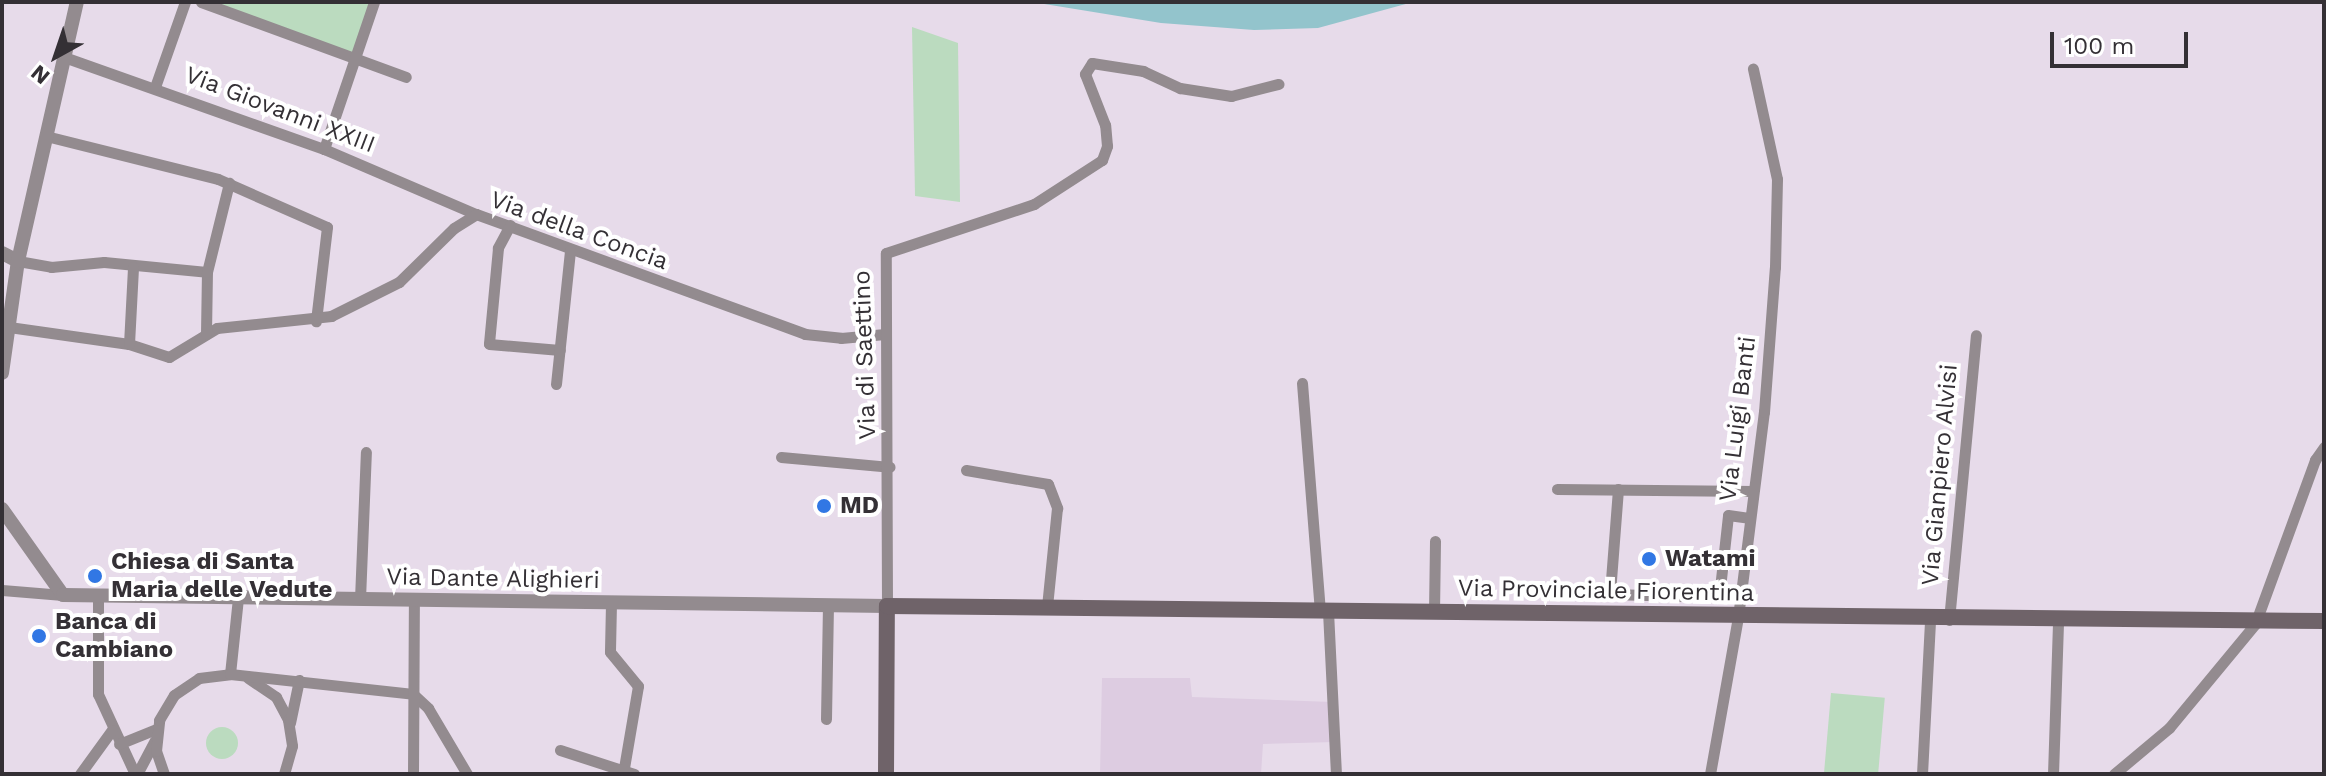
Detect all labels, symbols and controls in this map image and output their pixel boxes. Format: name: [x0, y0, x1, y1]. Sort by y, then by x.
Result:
north arrow: [16, 16, 96, 96]
scale bar: [2054, 16, 2192, 66]
text: 100 m: [2064, 32, 2134, 60]
text: N: [26, 60, 55, 90]
street label: Via Giovanni XXIII: [181, 60, 379, 160]
street label: Via della Concia: [486, 185, 672, 277]
street label: Via di Saettino: [848, 270, 882, 440]
street label: Via Luigi Banti: [1714, 335, 1762, 503]
street label: Via Gianpiero Alvisi: [1916, 362, 1964, 588]
place label: MD: [840, 492, 879, 520]
marker: MD: [815, 497, 833, 515]
place label: Watami: [1665, 545, 1756, 573]
place label: Chiesa di Santa Maria delle Vedute: [111, 548, 333, 604]
marker: Watami: [1640, 550, 1658, 568]
street label: Via Dante Alighieri: [385, 563, 601, 595]
marker: Chiesa di Santa Maria delle Vedute: [86, 567, 104, 585]
street label: Via Provinciale Fiorentina: [1457, 574, 1755, 608]
place label: Banca di Cambiano: [55, 608, 173, 664]
marker: Banca di Cambiano: [30, 627, 48, 645]

